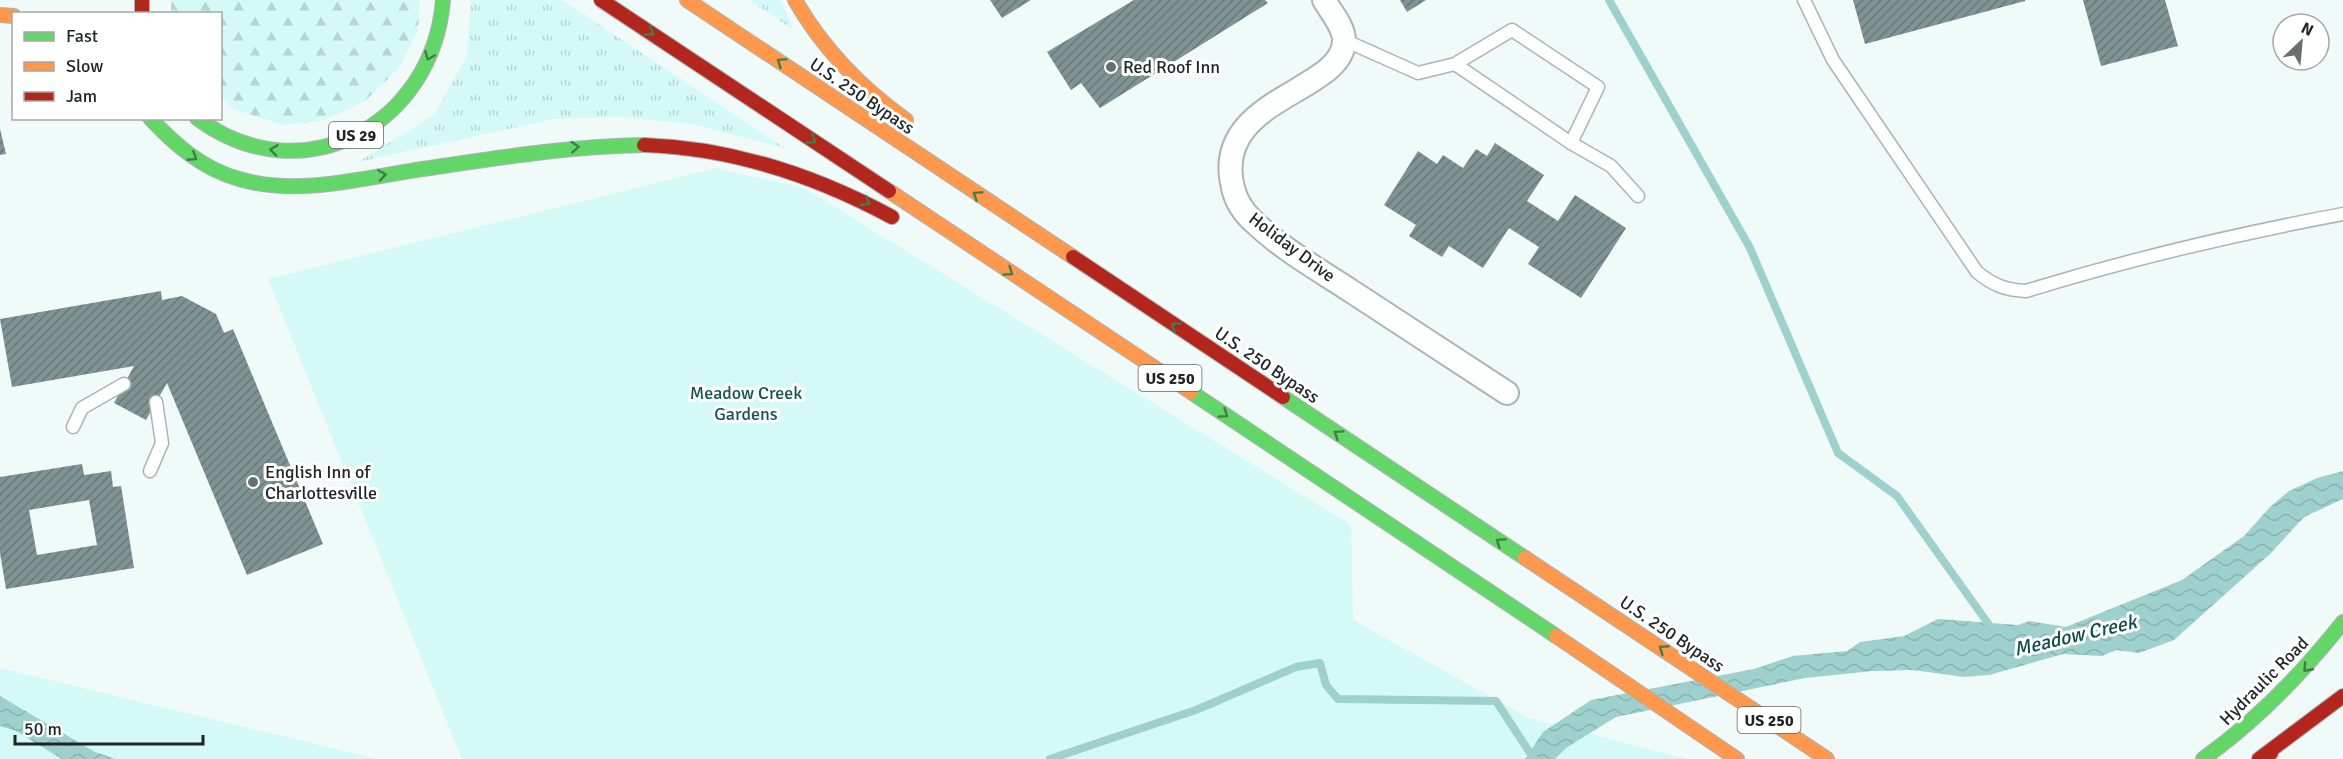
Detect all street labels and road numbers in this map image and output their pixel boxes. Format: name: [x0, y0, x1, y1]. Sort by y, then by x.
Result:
street label: U.S. 250 Bypass: [805, 53, 919, 139]
road number: US 29: [329, 122, 383, 148]
street label: Holiday Drive: [1244, 207, 1340, 287]
street label: U.S. 250 Bypass: [1210, 322, 1324, 408]
road number: US 250: [1138, 365, 1202, 391]
street label: U.S. 250 Bypass: [1615, 591, 1729, 677]
street label: Hydraulic Road: [2215, 632, 2313, 730]
road number: US 250: [1738, 707, 1800, 733]

